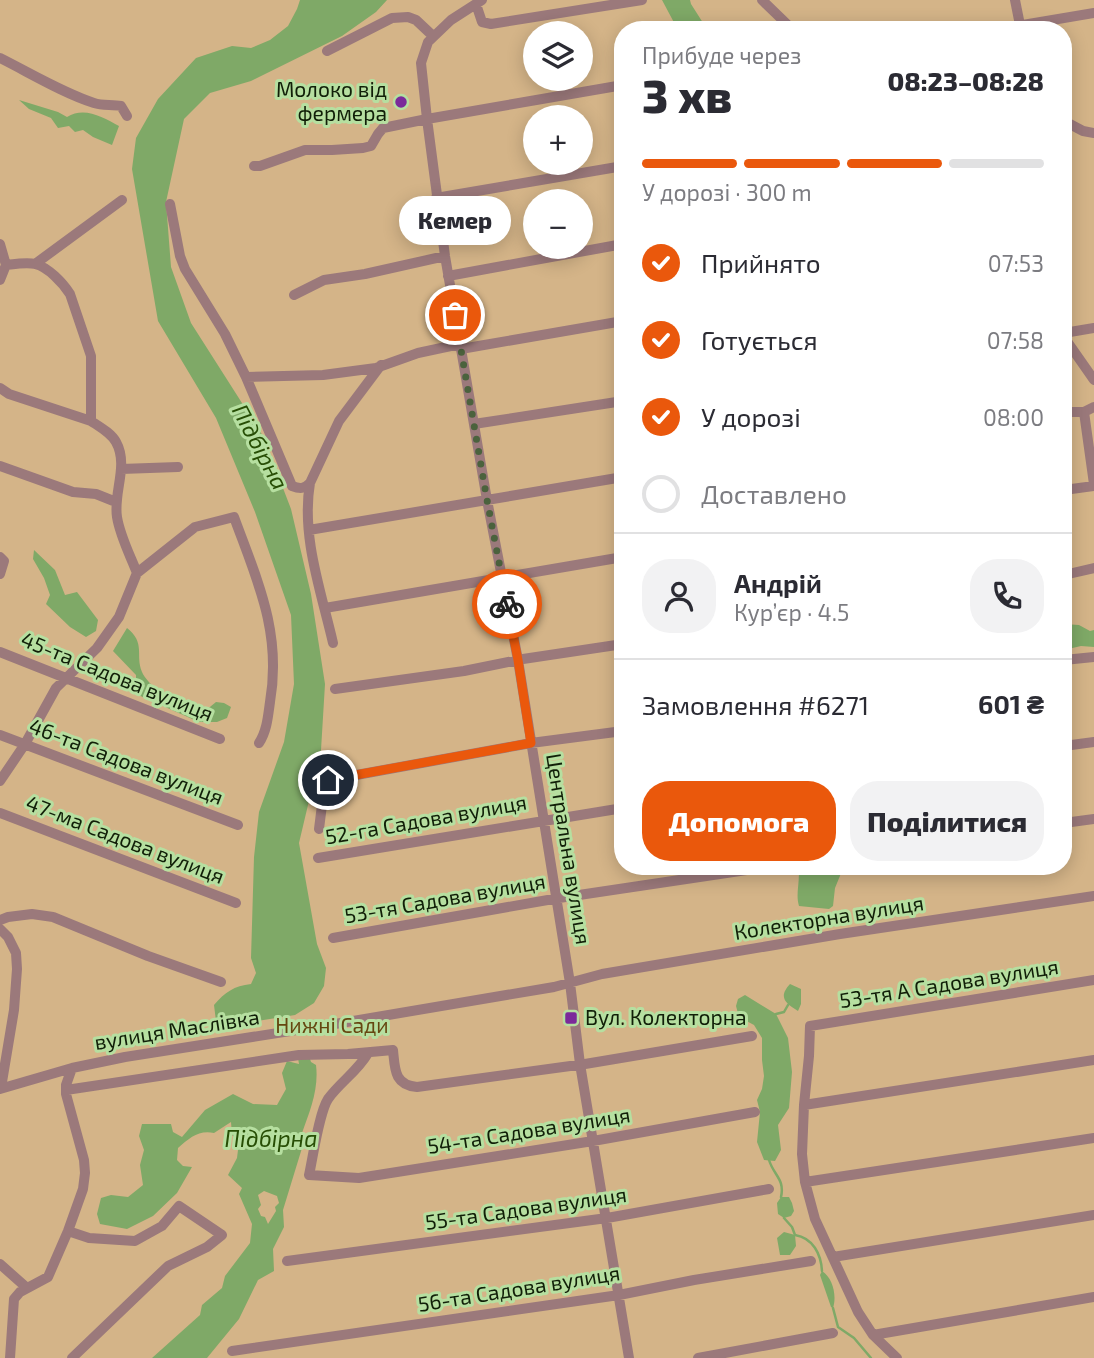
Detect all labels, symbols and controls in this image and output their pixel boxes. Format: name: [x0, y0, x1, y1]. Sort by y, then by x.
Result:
map controls: [523, 21, 593, 259]
button: layers: [523, 21, 593, 91]
text: Прибуде через: [642, 41, 802, 69]
text: 08:23–08:28: [887, 65, 1044, 96]
text: 3 хв: [642, 67, 732, 122]
place label: Молоко від фермера: [276, 76, 387, 125]
marker: Молоко від фермера: [393, 94, 409, 110]
button: +: [523, 105, 593, 175]
text: У дорозі · 300 m: [642, 178, 812, 206]
button: −: [523, 189, 593, 259]
callout: Кемер: [399, 196, 511, 245]
text: Кемер: [418, 206, 492, 234]
icon: check: [642, 244, 680, 282]
text: Прийнято: [701, 247, 821, 278]
text: 07:53: [988, 249, 1044, 277]
pin: [425, 285, 485, 345]
icon: bag: [436, 296, 474, 334]
icon: check: [642, 321, 680, 359]
text: Готується: [701, 324, 818, 355]
text: 07:58: [987, 326, 1044, 354]
icon: check: [642, 398, 680, 436]
water label: Підбірна: [227, 399, 295, 494]
text: У дорозі: [701, 401, 801, 432]
text: 08:00: [983, 403, 1044, 431]
text: Доставлено: [701, 478, 847, 509]
button: person: [642, 559, 716, 633]
button: phone: [970, 559, 1044, 633]
text: Андрій: [734, 567, 822, 598]
courier: [472, 569, 542, 639]
icon: bike: [488, 585, 526, 623]
text: Кур’єр · 4.5: [734, 598, 849, 626]
street label: 45-та Садова вулиця: [17, 626, 217, 727]
text: 601 ₴: [978, 688, 1044, 719]
text: Замовлення #6271: [642, 689, 869, 720]
street label: 46-та Садова вулиця: [26, 712, 227, 810]
pin: [298, 750, 358, 810]
street label: Центральна вулиця: [541, 751, 597, 946]
icon: home: [309, 761, 347, 799]
button: Допомога: [642, 781, 836, 861]
button: Поділитися: [850, 781, 1044, 861]
street label: 52-га Садова вулиця: [323, 788, 529, 850]
street label: 47-ма Садова вулиця: [23, 789, 228, 889]
street label: 53-тя Садова вулиця: [342, 868, 547, 928]
street label: Колекторна вулиця: [732, 889, 925, 945]
street label: 53-тя А Садова вулиця: [838, 953, 1060, 1013]
street label: вулиця Маслівка: [93, 1003, 261, 1055]
place label: Вул. Колекторна: [585, 1004, 747, 1030]
marker: Вул. Колекторна: [563, 1010, 579, 1026]
park label: Нижні Сади: [275, 1012, 389, 1037]
street label: 54-та Садова вулиця: [426, 1101, 632, 1159]
water label: Підбірна: [225, 1124, 317, 1152]
street label: 55-та Садова вулиця: [423, 1181, 628, 1235]
street label: 56-та Садова вулиця: [416, 1259, 622, 1317]

